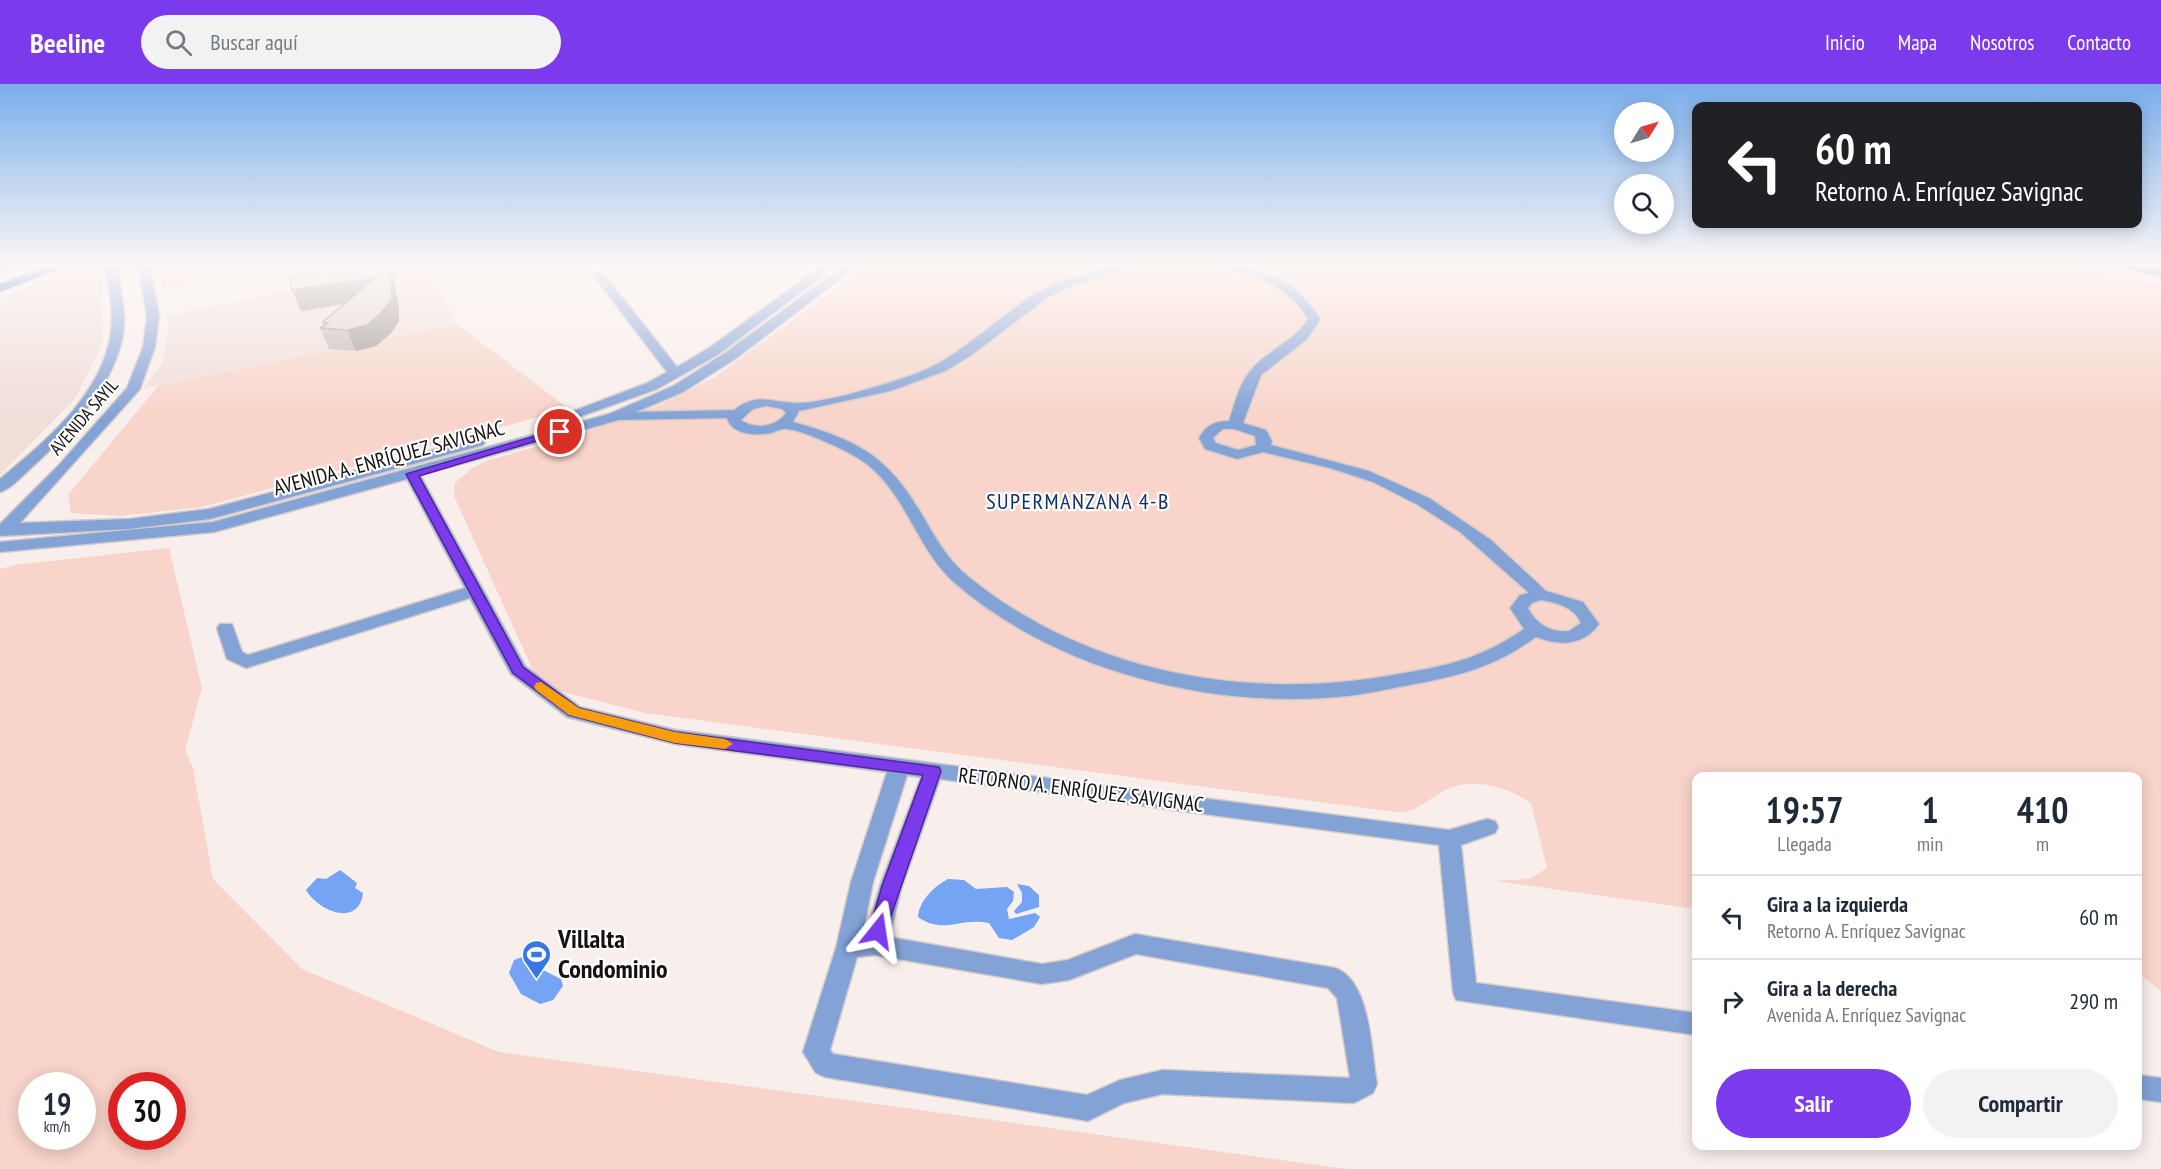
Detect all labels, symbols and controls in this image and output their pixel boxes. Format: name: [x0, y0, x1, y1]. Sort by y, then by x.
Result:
search box: [141, 15, 561, 69]
text: Beeline: [30, 24, 105, 61]
icon: search: [162, 26, 195, 59]
text: Buscar aquí: [210, 28, 298, 56]
text: Inicio: [1825, 29, 1865, 56]
text: Mapa: [1898, 29, 1937, 56]
text: Nosotros: [1970, 29, 2034, 56]
text: Contacto: [2067, 29, 2131, 56]
north arrow: [1614, 102, 1674, 162]
map controls: [1614, 102, 1674, 234]
text: 60 m: [1815, 121, 1892, 176]
icon: left: [1716, 126, 1794, 204]
button: search: [1614, 174, 1674, 234]
text: Retorno A. Enríquez Savignac: [1815, 174, 2083, 208]
street label: AVENIDA SAYIL: [44, 373, 123, 460]
pin: [534, 406, 585, 457]
street label: AVENIDA A. ENRÍQUEZ SAVIGNAC: [270, 414, 508, 501]
icon: arrive: [543, 415, 576, 448]
district label: SUPERMANZANA 4-B: [986, 487, 1170, 515]
street label: RETORNO A. ENRÍQUEZ SAVIGNAC: [957, 761, 1205, 818]
text: 19:57: [1766, 786, 1843, 833]
text: 1: [1921, 786, 1939, 833]
text: 410: [2017, 786, 2068, 833]
text: Llegada: [1777, 831, 1832, 857]
text: min: [1917, 831, 1943, 857]
text: m: [2036, 831, 2049, 857]
text: Gira a la izquierda: [1767, 890, 1908, 918]
position arrow: [846, 899, 910, 963]
icon: left: [1716, 901, 1749, 934]
text: 60 m: [2079, 903, 2118, 931]
text: Retorno A. Enríquez Savignac: [1767, 918, 1966, 944]
place label: Villalta Condominio: [557, 922, 668, 985]
sports icon: Villalta Condominio: [521, 938, 553, 980]
text: Gira a la derecha: [1767, 974, 1897, 1002]
icon: right: [1716, 985, 1749, 1018]
text: 290 m: [2069, 987, 2118, 1015]
text: Avenida A. Enríquez Savignac: [1767, 1002, 1966, 1028]
button: Salir: [1716, 1069, 1911, 1138]
button: Compartir: [1923, 1069, 2118, 1138]
speed limit sign: 30: [108, 1072, 186, 1150]
text: 19: [43, 1084, 71, 1123]
text: km/h: [44, 1117, 70, 1136]

